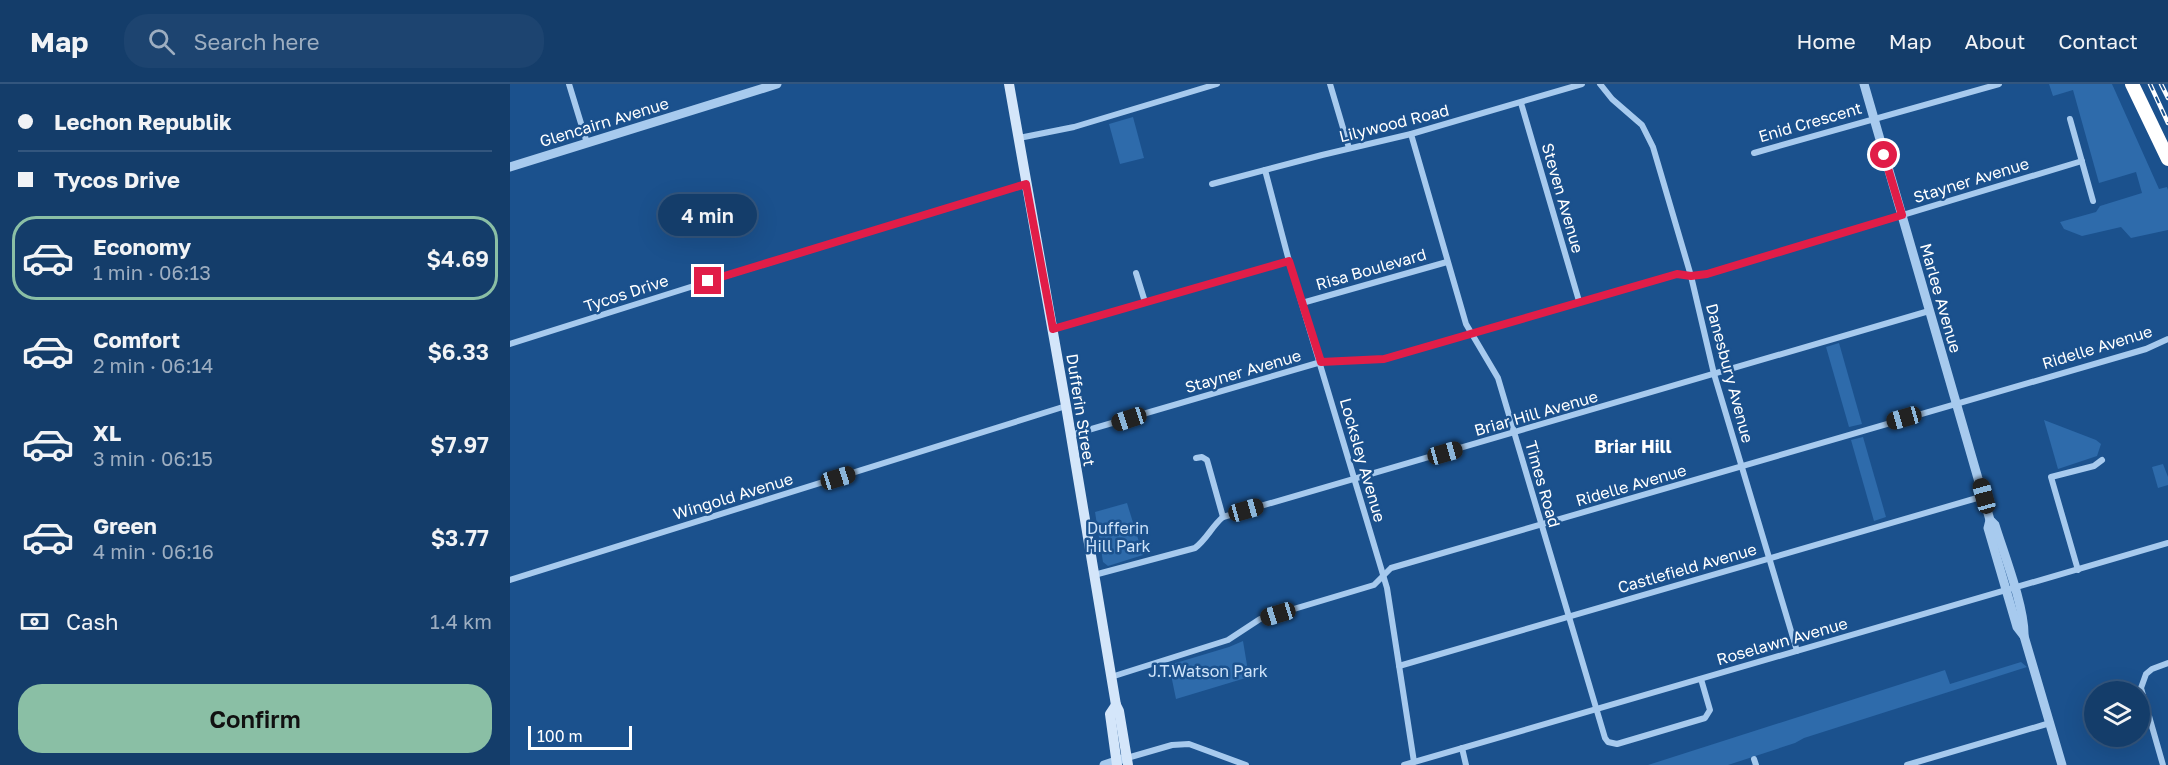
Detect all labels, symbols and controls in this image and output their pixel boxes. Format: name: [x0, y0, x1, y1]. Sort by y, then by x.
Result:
search box: [124, 14, 544, 68]
text: Map: [30, 25, 88, 58]
icon: search: [145, 25, 178, 58]
text: Search here: [193, 28, 319, 55]
text: Home: [1796, 28, 1856, 54]
text: Map: [1889, 28, 1932, 54]
text: About: [1965, 28, 2025, 54]
text: Contact: [2058, 28, 2138, 54]
street label: Glencairn Avenue: [537, 93, 671, 151]
street label: Enid Crescent: [1756, 98, 1864, 146]
street label: Lilywood Road: [1337, 100, 1451, 146]
text: Lechon Republik: [54, 108, 232, 135]
street label: Steven Avenue: [1538, 141, 1588, 255]
route start: [1870, 141, 1897, 168]
street label: Stayner Avenue: [1911, 153, 2031, 207]
text: Tycos Drive: [54, 166, 180, 193]
callout: 4 min: [658, 194, 758, 236]
text: 4 min: [681, 203, 734, 227]
icon: car: [21, 231, 75, 285]
text: Economy: [93, 233, 191, 260]
street label: Marlee Avenue: [1916, 241, 1966, 355]
street label: Risa Boulevard: [1313, 244, 1429, 294]
text: $4.69: [426, 245, 489, 272]
text: 1 min · 06:13: [93, 260, 211, 284]
route end: [694, 267, 721, 294]
street label: Tycos Drive: [581, 270, 671, 316]
street label: Danesbury Avenue: [1702, 301, 1758, 445]
street label: Ridelle Avenue: [2039, 321, 2155, 373]
icon: car: [21, 324, 75, 378]
text: Comfort: [93, 326, 180, 353]
text: $6.33: [427, 338, 489, 365]
street label: Stayner Avenue: [1183, 345, 1303, 397]
street label: Dufferin Street: [1062, 352, 1100, 468]
text: 2 min · 06:14: [93, 353, 213, 377]
street label: Briar Hill Avenue: [1472, 386, 1600, 440]
street label: Locksley Avenue: [1336, 396, 1390, 524]
car: [1884, 404, 1924, 432]
car: [1109, 405, 1149, 433]
icon: car: [21, 417, 75, 471]
text: XL: [93, 419, 121, 446]
text: $7.97: [430, 431, 489, 458]
district label: Briar Hill: [1594, 435, 1672, 457]
street label: Times Road: [1521, 438, 1565, 530]
car: [1425, 439, 1465, 467]
text: 3 min · 06:15: [93, 446, 213, 470]
street label: Ridelle Avenue: [1573, 460, 1689, 510]
car: [818, 464, 858, 492]
street label: Wingold Avenue: [671, 468, 795, 524]
car: [1971, 476, 1997, 516]
car: [1226, 496, 1266, 524]
icon: car: [21, 510, 75, 564]
text: Green: [93, 512, 157, 539]
park label: Dufferin Hill Park: [1085, 518, 1151, 556]
text: $3.77: [431, 524, 489, 551]
text: 4 min · 06:16: [93, 539, 214, 563]
street label: Castlefield Avenue: [1615, 539, 1759, 597]
car: [1258, 600, 1298, 628]
icon: cash: [18, 605, 51, 638]
text: Cash: [66, 608, 119, 635]
text: 1.4 km: [430, 609, 492, 633]
street label: Roselawn Avenue: [1714, 613, 1850, 669]
park label: J.T.Watson Park: [1148, 661, 1268, 681]
map controls: [2084, 681, 2150, 747]
button: layers: [2084, 681, 2150, 747]
button: Confirm: [18, 684, 492, 753]
scale bar: [528, 723, 632, 750]
text: 100 m: [537, 726, 583, 746]

